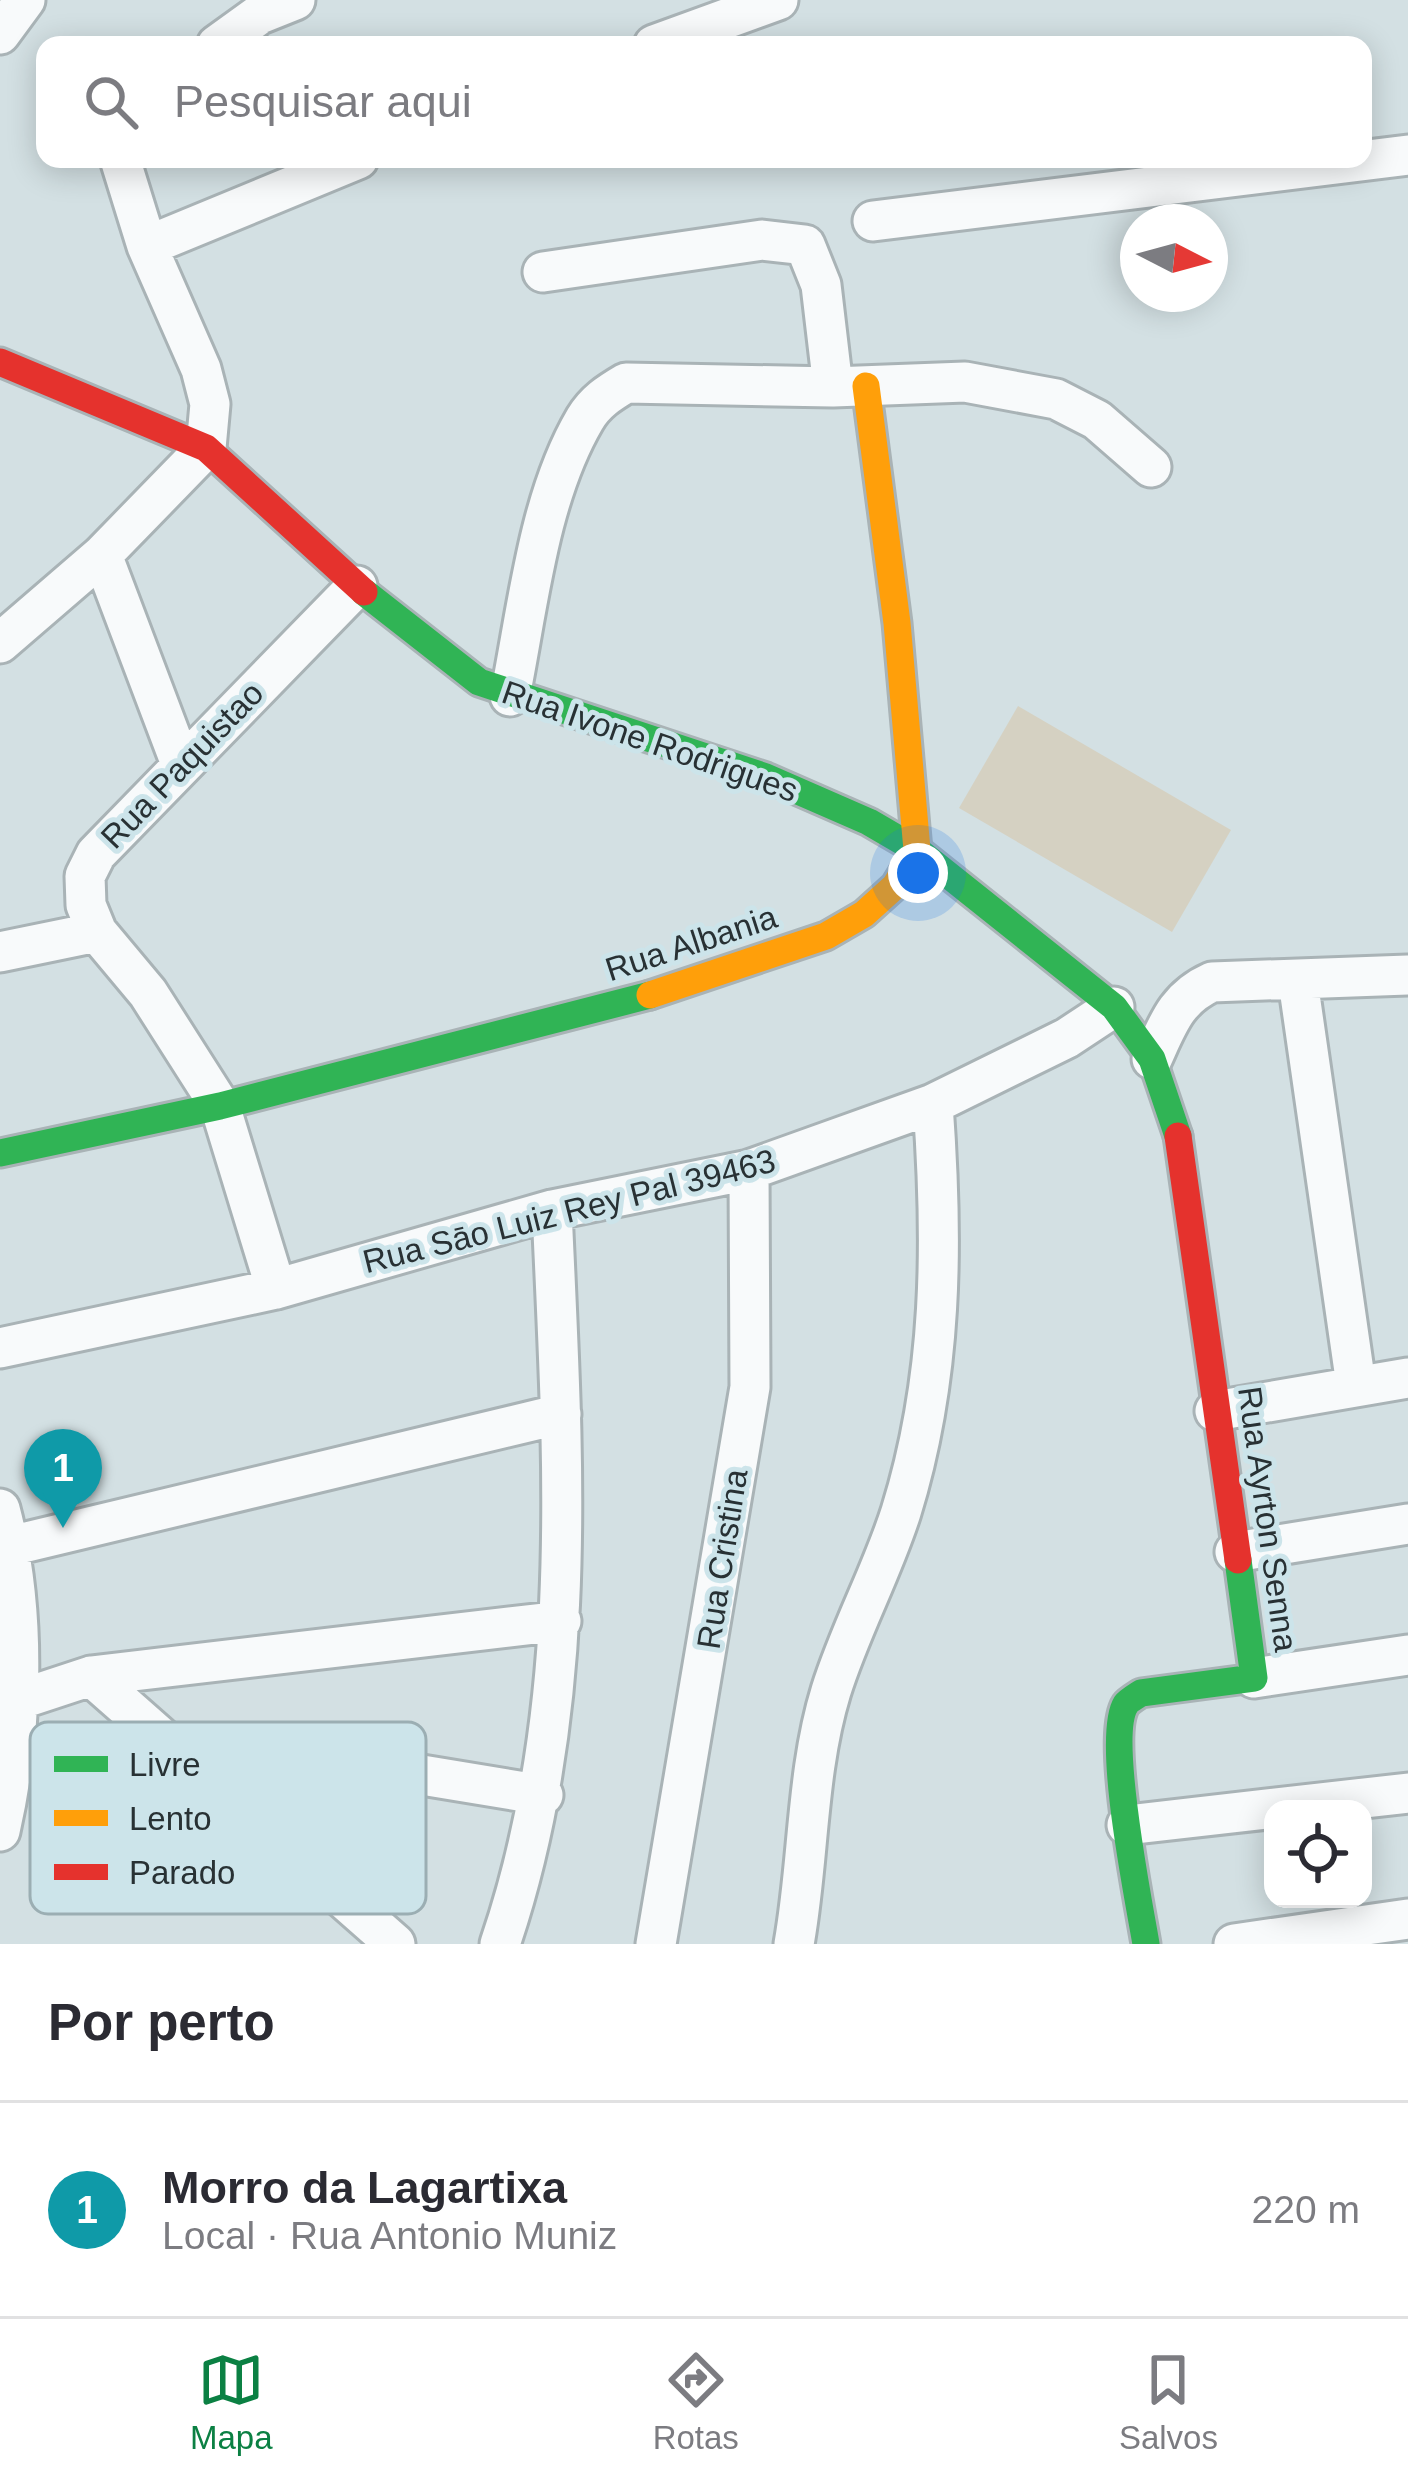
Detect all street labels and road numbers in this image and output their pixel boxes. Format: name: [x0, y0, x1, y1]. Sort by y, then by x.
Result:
street label: Rua Ivone Rodrigues: [497, 673, 803, 809]
street label: Rua Paquistao: [94, 674, 270, 856]
street label: Rua Albania: [601, 898, 782, 988]
street label: Rua Sāo Luiz Rey Pal 39463: [359, 1142, 779, 1280]
street label: Rua Ayrton Senna: [1231, 1384, 1305, 1655]
street label: Rua Cristina: [690, 1466, 755, 1652]

